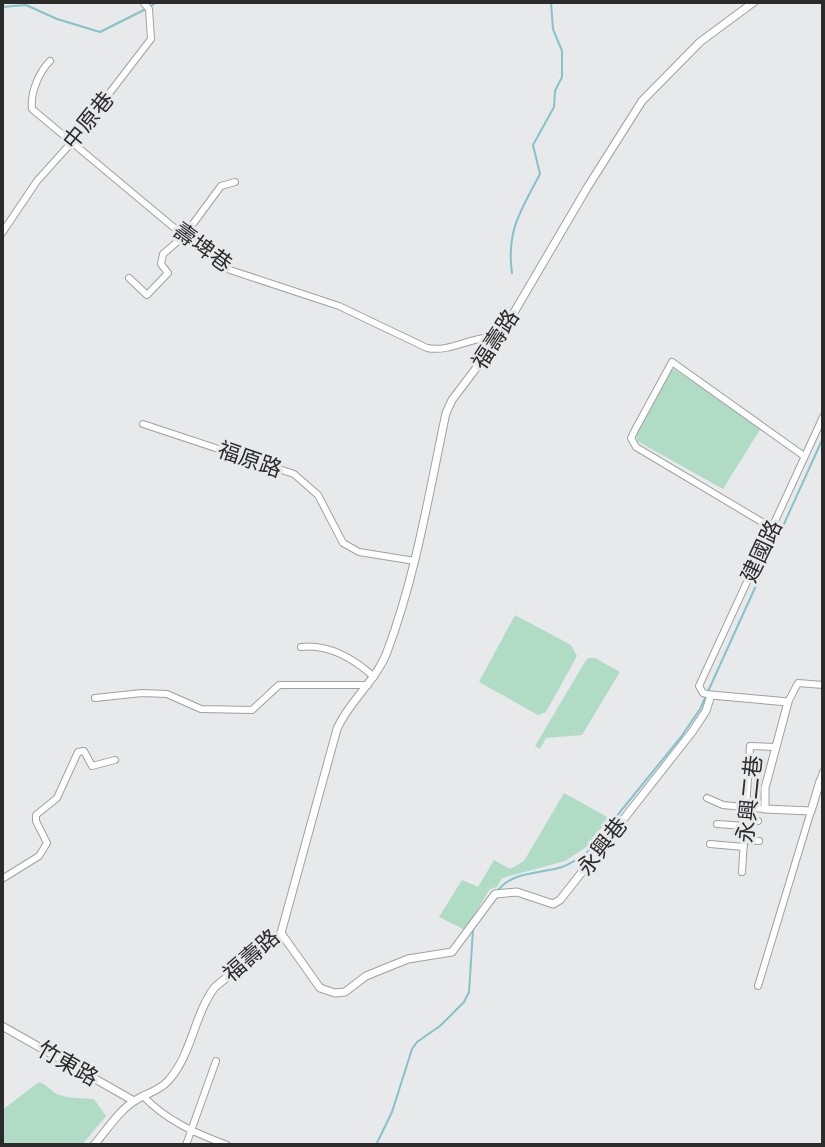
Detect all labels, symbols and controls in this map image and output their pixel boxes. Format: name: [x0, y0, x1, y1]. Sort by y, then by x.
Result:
street label: 中原巷: [56, 86, 119, 154]
street label: 壽埤巷: [169, 216, 238, 277]
street label: 福壽路: [465, 304, 524, 374]
street label: 福原路: [215, 435, 286, 482]
street label: 建國路: [734, 515, 787, 586]
street label: 永興二巷: [730, 754, 767, 844]
street label: 永興巷: [571, 811, 633, 880]
street label: 福壽路: [217, 923, 284, 986]
street label: 竹東路: [33, 1034, 104, 1091]

